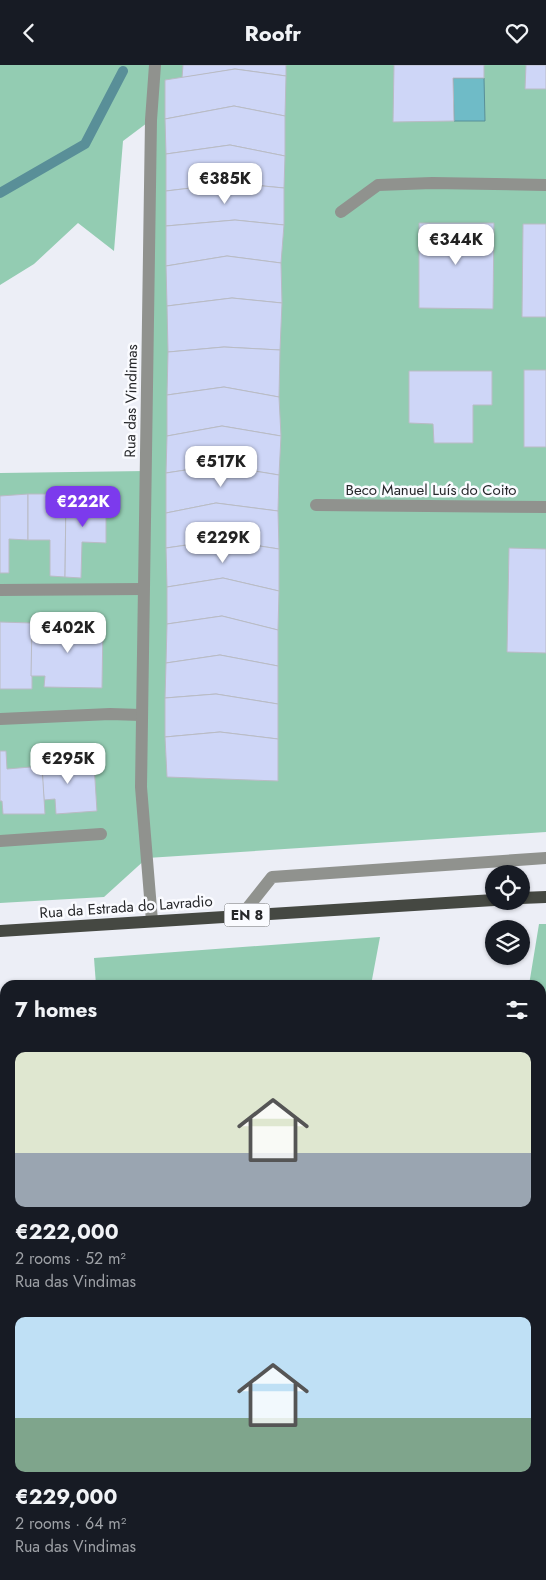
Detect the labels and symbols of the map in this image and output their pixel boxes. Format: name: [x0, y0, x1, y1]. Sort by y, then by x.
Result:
pin: €385K: [190, 163, 260, 205]
pin: €344K: [421, 223, 491, 266]
street label: Rua das Vindimas: [119, 344, 143, 458]
pin: €517K: [186, 445, 256, 488]
street label: Beco Manuel Luís do Coito: [346, 479, 516, 501]
pin: €222K: [48, 485, 118, 528]
pin: €229K: [188, 521, 258, 564]
pin: €402K: [33, 611, 103, 654]
pin: €295K: [33, 743, 103, 785]
street label: Rua da Estrada do Lavradio: [39, 890, 213, 924]
road number: EN 8: [224, 903, 270, 927]

